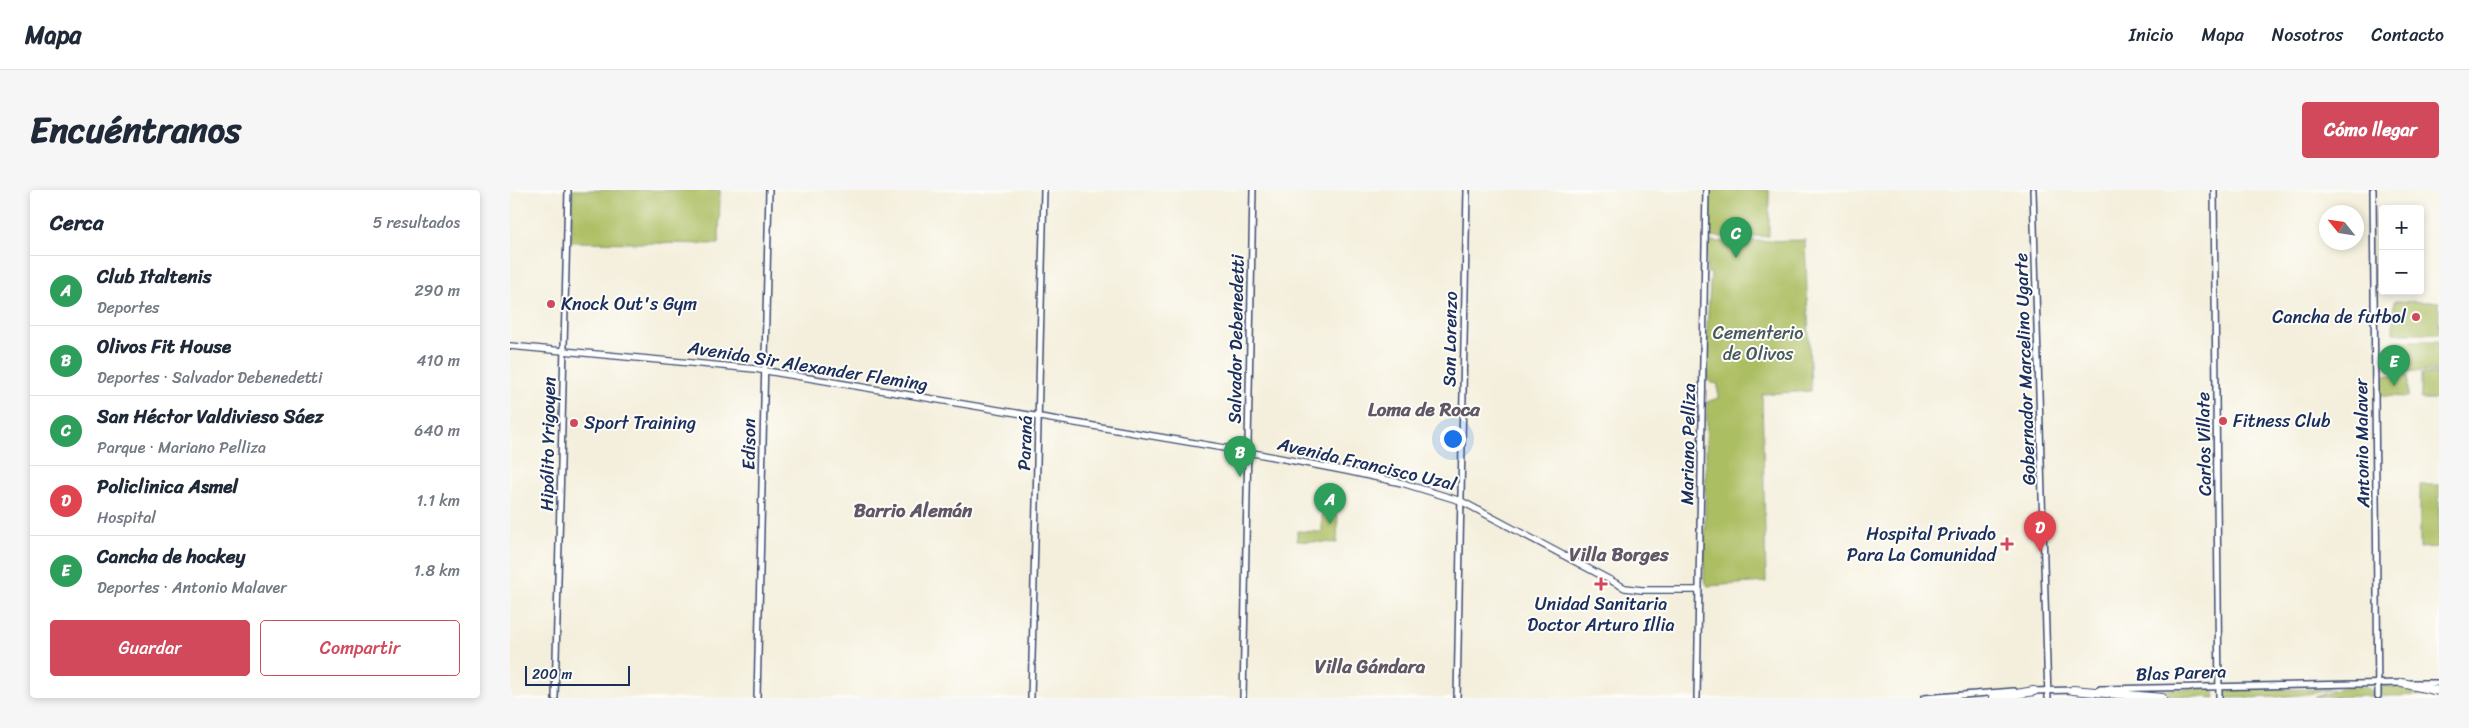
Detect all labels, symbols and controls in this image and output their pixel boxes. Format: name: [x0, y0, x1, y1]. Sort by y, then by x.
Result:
text: Mapa: [25, 14, 81, 56]
text: Inicio: [2129, 19, 2174, 51]
text: Mapa: [2202, 19, 2244, 51]
text: Nosotros: [2272, 19, 2343, 51]
text: Contacto: [2371, 19, 2444, 51]
text: Encuéntranos: [30, 99, 241, 161]
button: Cómo llegar: [2302, 102, 2439, 158]
text: Cerca: [50, 204, 104, 242]
north arrow: [2319, 205, 2364, 250]
map controls: [2379, 205, 2424, 295]
button: +: [2379, 205, 2424, 250]
text: 5 resultados: [373, 208, 460, 237]
pin: C: [1720, 217, 1752, 258]
button: −: [2379, 250, 2424, 295]
street label: Gobernador Marcelino Ugarte: [2005, 252, 2045, 486]
street label: Salvador Debenedetti: [1219, 253, 1253, 424]
text: Club Italtenis: [97, 260, 211, 293]
text: A: [61, 276, 71, 305]
text: 290 m: [414, 276, 460, 305]
place label: Knock Out's Gym: [561, 288, 697, 320]
street label: San Lorenzo: [1433, 291, 1467, 387]
text: Deportes: [97, 293, 159, 322]
marker: Knock Out's Gym: [545, 298, 557, 310]
place label: Cancha de futbol: [2272, 301, 2407, 333]
marker: Cancha de futbol: [2410, 311, 2422, 323]
park label: Cementerio de Olivos: [1713, 317, 1803, 370]
text: Olivos Fit House: [97, 330, 231, 363]
street label: Avenida Sir Alexander Fleming: [685, 331, 930, 401]
pin: E: [2378, 345, 2410, 386]
text: B: [61, 346, 71, 375]
text: 410 m: [417, 346, 460, 375]
text: Deportes · Salvador Debenedetti: [97, 363, 323, 392]
street label: Hipólito Yrigoyen: [531, 376, 565, 511]
street label: Antonio Malaver: [2345, 377, 2379, 509]
street label: Mariano Pelliza: [1671, 383, 1705, 505]
street label: Carlos Villate: [2187, 392, 2221, 496]
district label: Loma de Roca: [1368, 393, 1480, 426]
text: San Héctor Valdivieso Sáez: [97, 400, 324, 433]
place label: Fitness Club: [2233, 405, 2331, 437]
place label: Sport Training: [584, 407, 696, 439]
street label: Paraná: [1008, 415, 1042, 471]
marker: Fitness Club: [2217, 415, 2229, 427]
text: C: [61, 416, 71, 445]
text: 640 m: [414, 416, 460, 445]
marker: Sport Training: [568, 417, 580, 429]
street label: Edison: [733, 418, 765, 470]
your location: [1440, 426, 1466, 452]
street label: Avenida Francisco Uzal: [1273, 428, 1460, 500]
text: Parque · Mariano Pelliza: [97, 433, 266, 462]
pin: B: [1224, 436, 1256, 477]
text: Policlinica Asmel: [97, 470, 238, 503]
pin: A: [1314, 483, 1346, 524]
text: D: [61, 486, 71, 515]
text: 1.1 km: [416, 486, 460, 515]
district label: Barrio Alemán: [854, 494, 973, 527]
text: Hospital: [97, 503, 156, 532]
pin: D: [2024, 511, 2056, 552]
place label: Hospital Privado Para La Comunidad: [1847, 518, 1998, 571]
marker: Hospital Privado Para La Comunidad: [2000, 537, 2014, 551]
district label: Villa Borges: [1569, 538, 1670, 571]
text: Cancha de hockey: [97, 540, 245, 573]
text: E: [62, 556, 70, 585]
text: 1.8 km: [414, 556, 460, 585]
text: Deportes · Antonio Malaver: [97, 573, 287, 602]
marker: Unidad Sanitaria Doctor Arturo Illia: [1594, 577, 1608, 591]
place label: Unidad Sanitaria Doctor Arturo Illia: [1527, 588, 1675, 641]
button: Guardar: [50, 620, 250, 676]
button: Compartir: [260, 620, 460, 676]
district label: Villa Gándara: [1315, 650, 1426, 683]
street label: Blas Parera: [2135, 655, 2227, 691]
text: 200 m: [532, 662, 572, 687]
scale bar: [525, 663, 630, 686]

